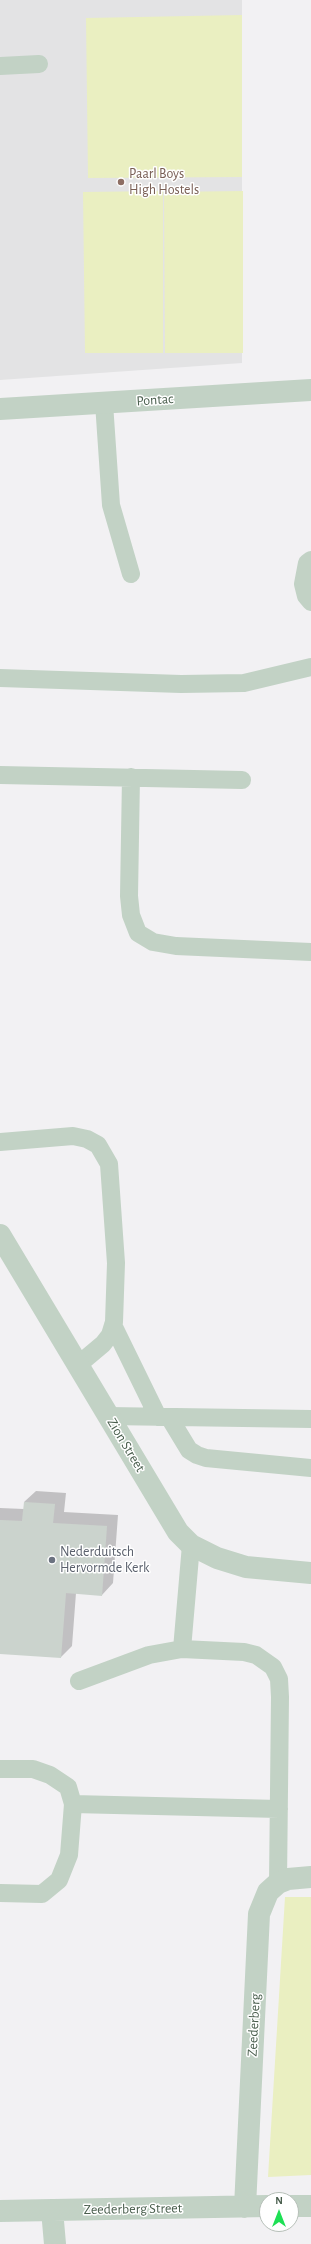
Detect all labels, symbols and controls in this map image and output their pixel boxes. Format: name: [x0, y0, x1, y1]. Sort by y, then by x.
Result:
place label: Paarl Boys High Hostels: [129, 166, 199, 198]
marker: Paarl Boys High Hostels: [116, 177, 126, 187]
street label: Pontac: [136, 390, 174, 410]
street label: Zion Street: [103, 1415, 149, 1475]
place label: Nederduitsch Hervormde Kerk: [60, 1544, 149, 1576]
marker: Nederduitsch Hervormde Kerk: [47, 1555, 57, 1565]
street label: Zeederberg: [244, 1993, 264, 2057]
north arrow: [259, 2192, 299, 2232]
text: N: [275, 2195, 283, 2206]
street label: Zeederberg Street: [84, 2200, 182, 2218]

